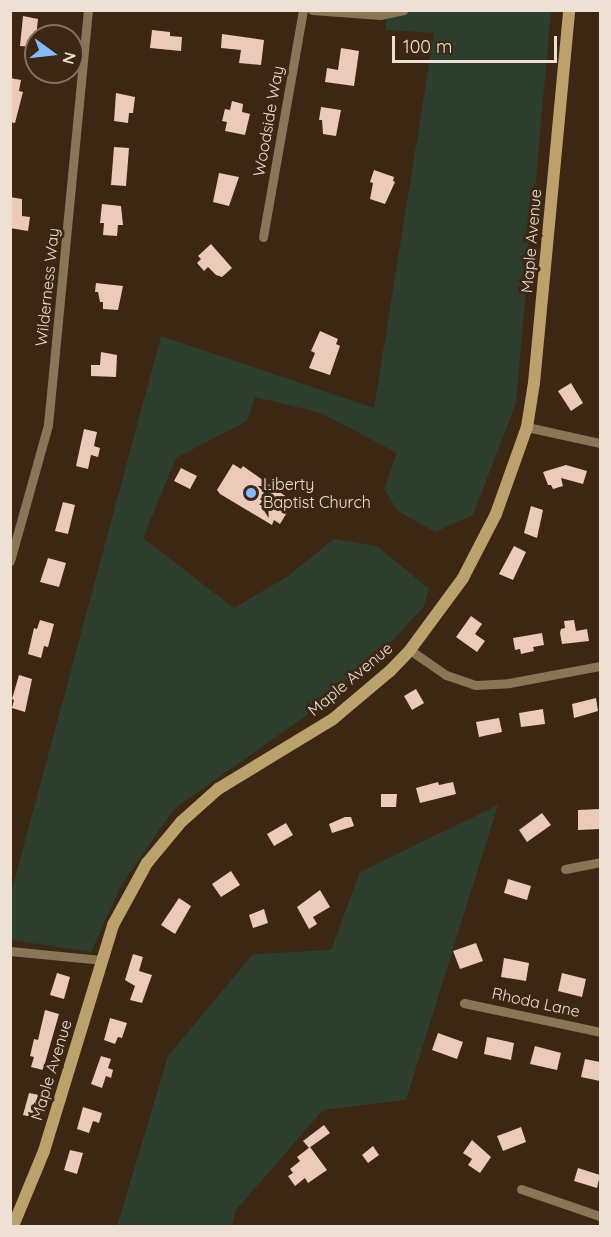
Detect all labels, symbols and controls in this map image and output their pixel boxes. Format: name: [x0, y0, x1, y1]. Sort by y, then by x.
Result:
north arrow: [24, 24, 84, 84]
scale bar: [395, 24, 560, 62]
text: 100 m: [403, 35, 452, 58]
text: N: [58, 50, 81, 66]
street label: Woodside Way: [249, 64, 287, 178]
street label: Maple Avenue: [517, 188, 545, 294]
street label: Wilderness Way: [31, 227, 63, 347]
place label: Liberty Baptist Church: [263, 474, 371, 512]
marker: Liberty Baptist Church: [244, 486, 258, 500]
street label: Maple Avenue: [304, 638, 396, 720]
street label: Rhoda Lane: [490, 983, 582, 1021]
street label: Maple Avenue: [27, 1017, 75, 1123]

